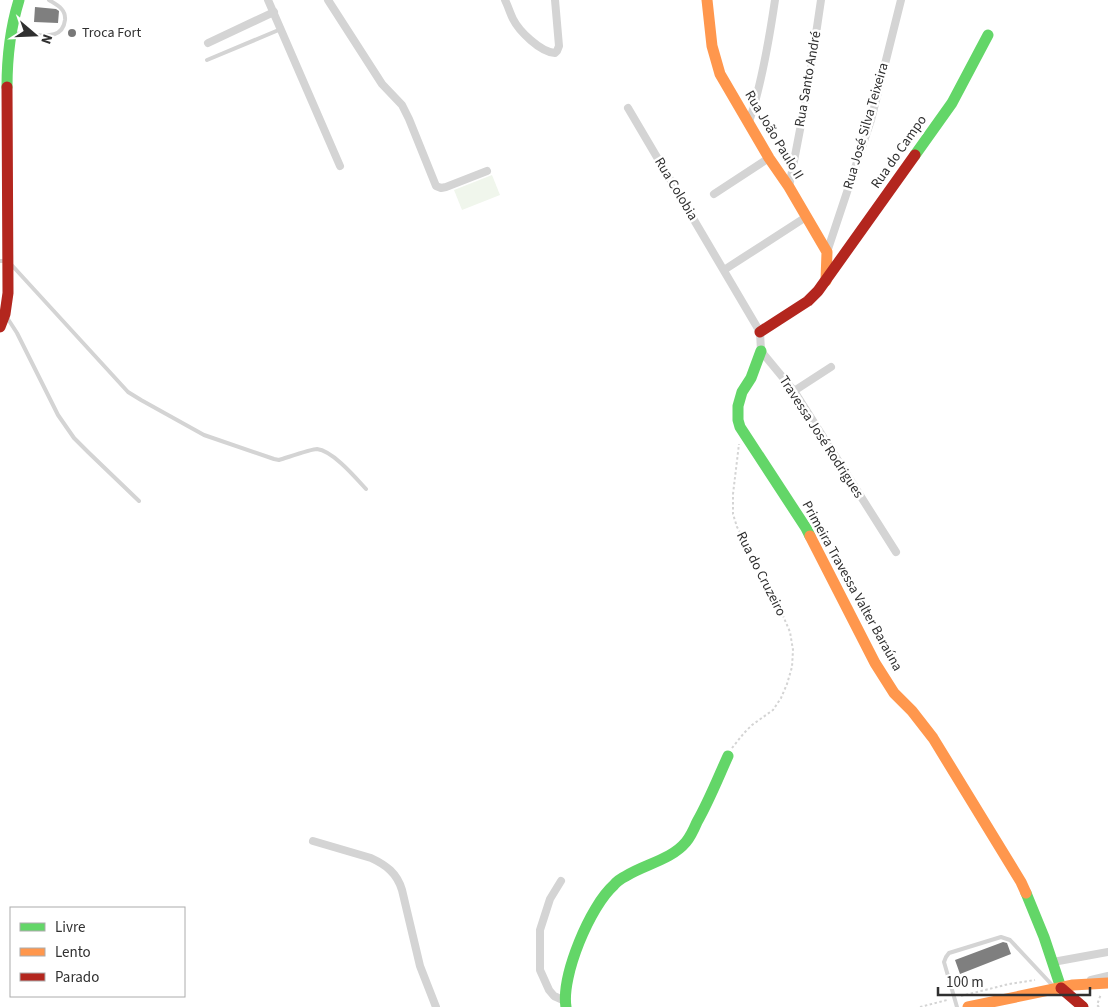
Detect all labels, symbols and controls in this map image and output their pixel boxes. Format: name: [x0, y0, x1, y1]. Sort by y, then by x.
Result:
north arrow: [10, 10, 60, 60]
place label: Troca Fort: [82, 23, 141, 43]
marker: Troca Fort: [66, 27, 78, 39]
street label: Rua Santo André: [790, 29, 826, 129]
text: N: [35, 31, 57, 47]
street label: Rua José Silva Teixeira: [838, 60, 894, 192]
street label: Rua João Paulo II: [740, 87, 808, 183]
street label: Rua do Campo: [866, 111, 932, 193]
street label: Rua Colobia: [649, 154, 703, 224]
street label: Travessa José Rodrigues: [774, 372, 868, 502]
street label: Primeira Travessa Valter Baraúna: [797, 497, 907, 675]
street label: Rua do Cruzeiro: [731, 528, 791, 620]
legend: [10, 907, 185, 997]
text: Livre: [55, 917, 85, 938]
text: Lento: [55, 942, 91, 963]
scale bar: [938, 964, 1090, 996]
text: Parado: [55, 967, 99, 988]
text: 100 m: [946, 972, 984, 993]

